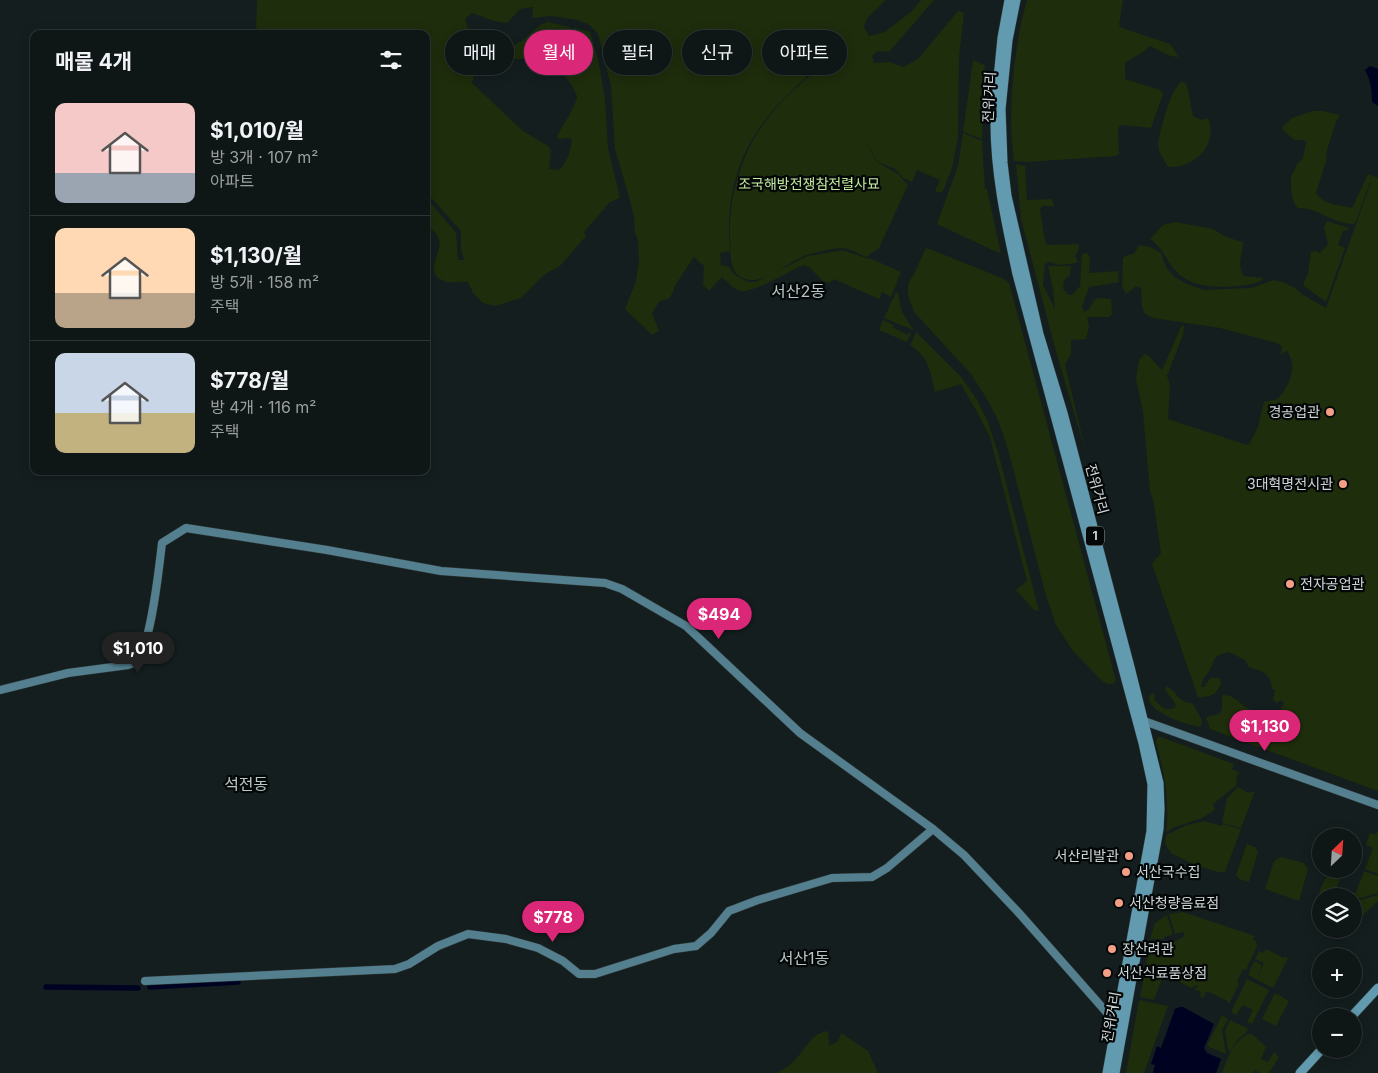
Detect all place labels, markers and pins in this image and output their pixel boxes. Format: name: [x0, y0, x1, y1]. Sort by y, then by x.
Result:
place label: 경공업관: [1268, 403, 1320, 420]
marker: 경공업관: [1324, 406, 1336, 418]
place label: 3대혁명전시관: [1247, 475, 1333, 492]
marker: 3대혁명전시관: [1337, 478, 1349, 490]
place label: 전자공업관: [1300, 575, 1365, 592]
marker: 전자공업관: [1284, 578, 1296, 590]
pin: $494: [689, 598, 749, 640]
pin: $1,010: [97, 632, 179, 674]
pin: $1,130: [1224, 710, 1306, 752]
place label: 서산리발관: [1055, 847, 1119, 864]
marker: 서산리발관: [1123, 850, 1135, 862]
place label: 서산국수집: [1136, 863, 1200, 880]
marker: 서산국수집: [1120, 866, 1132, 878]
place label: 서산청량음료점: [1129, 894, 1219, 911]
marker: 서산청량음료점: [1113, 897, 1125, 909]
pin: $778: [523, 900, 583, 943]
place label: 장산려관: [1122, 940, 1174, 957]
marker: 장산려관: [1106, 943, 1118, 955]
place label: 서산식료품상점: [1117, 964, 1207, 981]
marker: 서산식료품상점: [1101, 967, 1113, 979]

